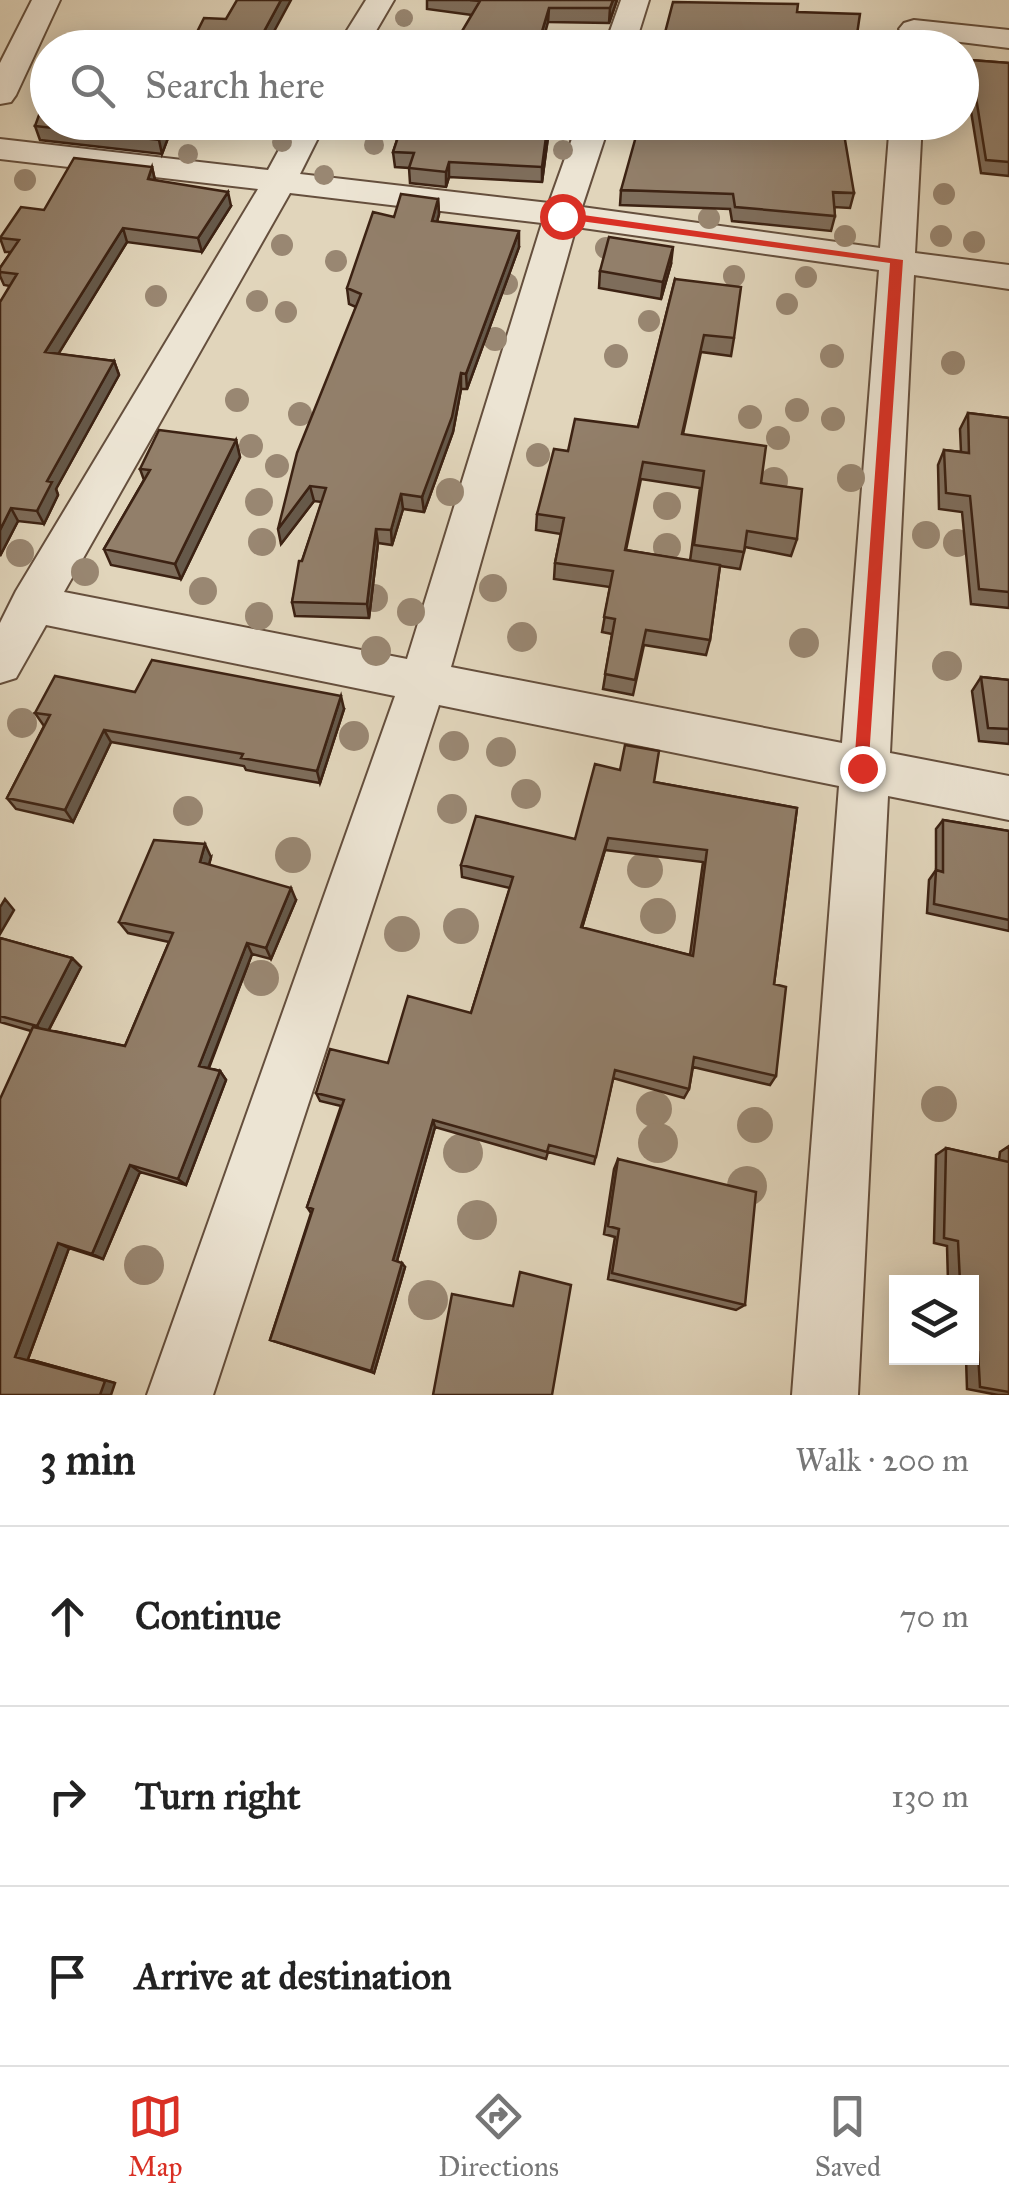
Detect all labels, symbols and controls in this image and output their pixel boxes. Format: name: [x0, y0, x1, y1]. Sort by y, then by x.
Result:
search box: [30, 30, 979, 140]
icon: search: [65, 58, 120, 113]
text: Search here: [145, 62, 325, 108]
route start: [540, 194, 586, 240]
route end: [840, 746, 886, 792]
map controls: [889, 1275, 979, 1365]
button: layers: [889, 1275, 979, 1365]
text: 3 min: [40, 1434, 135, 1486]
text: Walk · 200 m: [796, 1441, 969, 1480]
icon: ahead: [40, 1589, 95, 1644]
text: Continue: [135, 1593, 281, 1639]
text: 70 m: [900, 1597, 969, 1636]
icon: right: [40, 1769, 95, 1824]
text: Turn right: [135, 1773, 301, 1819]
text: 130 m: [891, 1777, 969, 1816]
icon: arrive: [40, 1949, 95, 2004]
text: Arrive at destination: [135, 1953, 452, 1999]
tab: Map: [128, 2089, 183, 2184]
tab: Directions: [438, 2089, 559, 2184]
tab: Saved: [815, 2089, 881, 2184]

